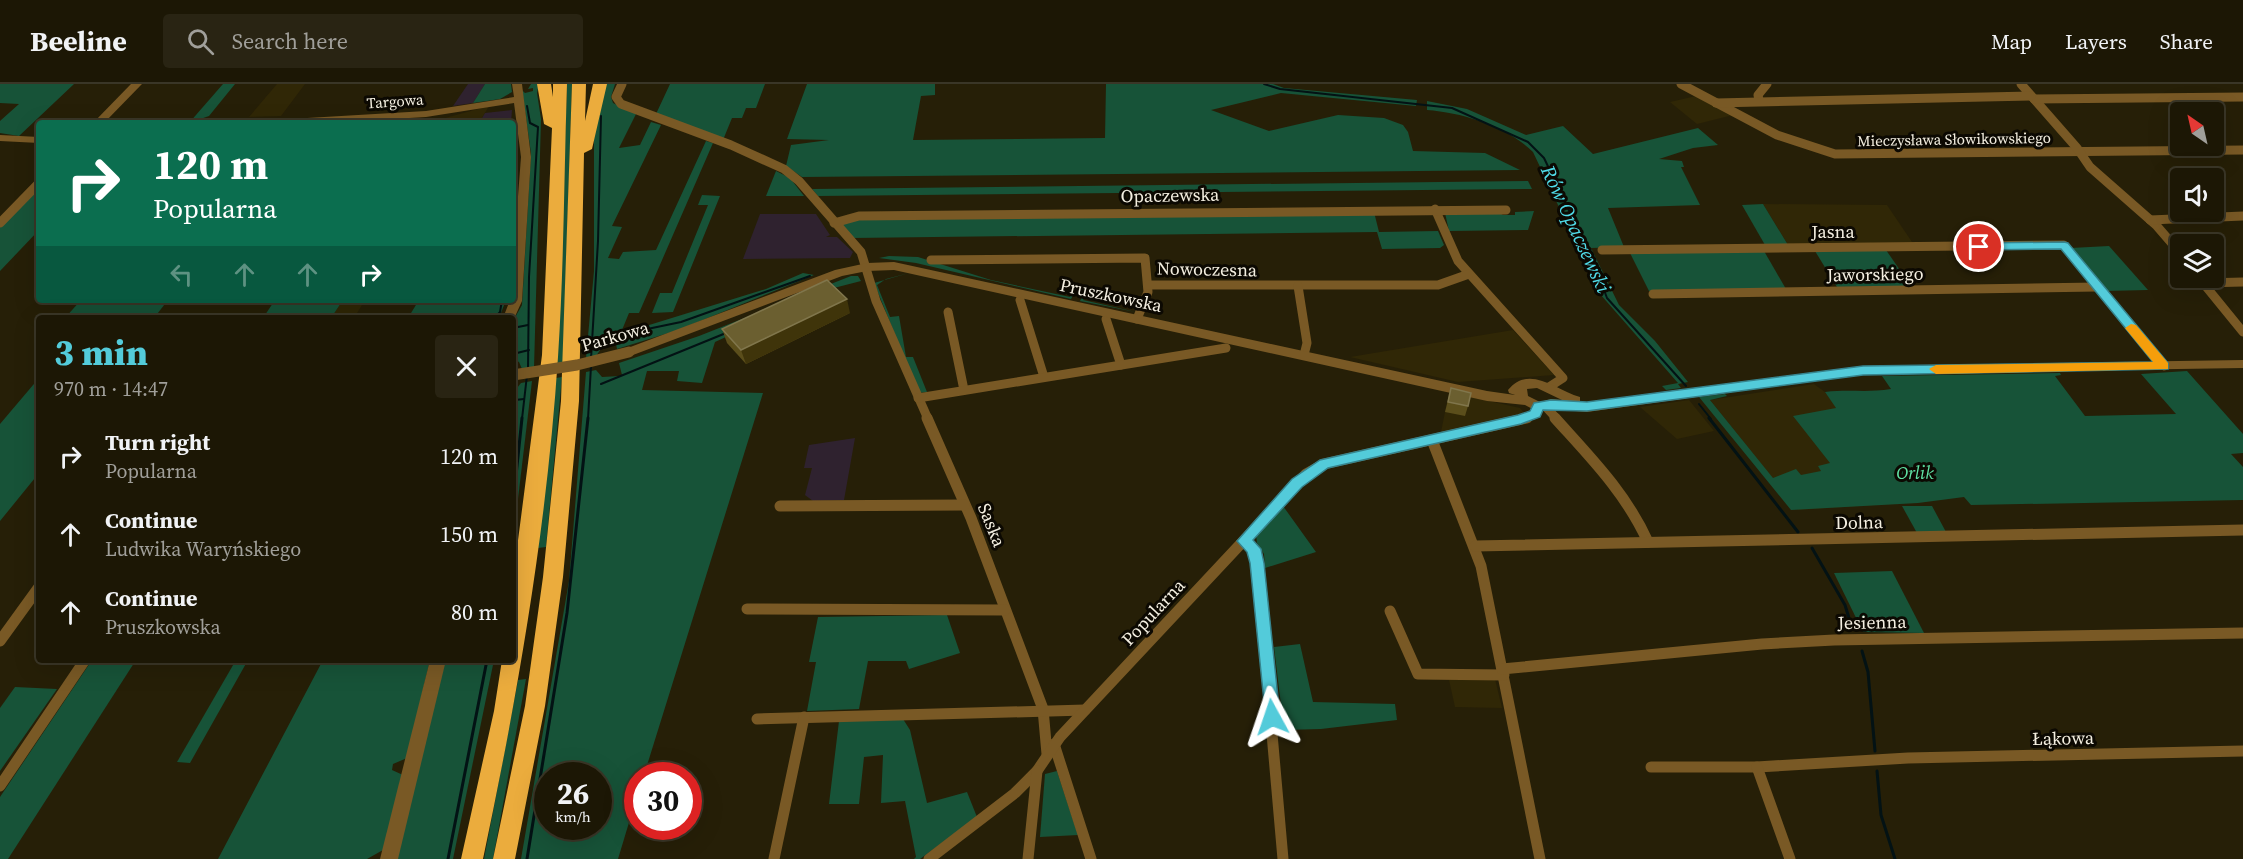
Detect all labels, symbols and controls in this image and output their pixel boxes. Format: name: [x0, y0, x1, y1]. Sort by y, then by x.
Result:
search box: [163, 14, 583, 68]
text: Beeline: [30, 22, 127, 60]
icon: search: [184, 25, 217, 58]
text: Search here: [232, 26, 348, 56]
text: Map: [1991, 27, 2032, 56]
text: Layers: [2065, 27, 2127, 56]
text: Share: [2160, 27, 2213, 56]
street label: Targowa: [366, 89, 424, 113]
north arrow: [2170, 102, 2224, 156]
map controls: [2170, 102, 2224, 288]
street label: Mieczysława Słowikowskiego: [1857, 127, 2051, 151]
text: 120 m: [153, 135, 268, 193]
icon: right: [54, 144, 132, 222]
water label: Rów Opaczewski: [1534, 160, 1618, 297]
button: sound: [2170, 168, 2224, 222]
street label: Opaczewska: [1120, 182, 1220, 208]
text: Popularna: [153, 190, 277, 227]
street label: Jasna: [1810, 219, 1855, 244]
pin: [1953, 221, 2004, 272]
icon: arrive: [1962, 230, 1995, 263]
button: layers: [2170, 234, 2224, 288]
street label: Nowoczesna: [1157, 256, 1258, 282]
icon: left: [165, 258, 198, 291]
icon: ahead: [228, 258, 261, 291]
icon: ahead: [291, 258, 324, 291]
icon: right: [354, 258, 387, 291]
street label: Jaworskiego: [1825, 261, 1924, 287]
street label: Pruszkowska: [1057, 272, 1165, 318]
street label: Parkowa: [578, 314, 652, 358]
text: 3 min: [54, 328, 148, 377]
button: close: [435, 335, 498, 398]
text: 970 m · 14:47: [54, 375, 168, 403]
text: Turn right: [105, 427, 210, 457]
icon: right: [54, 440, 87, 473]
text: 120 m: [440, 441, 498, 471]
text: Popularna: [105, 457, 197, 485]
park label: Orlik: [1896, 460, 1934, 485]
street label: Saska: [972, 499, 1012, 551]
text: Continue: [105, 505, 198, 535]
street label: Dolna: [1835, 509, 1884, 535]
icon: ahead: [54, 518, 87, 551]
text: 150 m: [440, 519, 498, 549]
text: Ludwika Waryńskiego: [105, 535, 301, 563]
street label: Popularna: [1116, 573, 1191, 651]
text: Continue: [105, 583, 198, 613]
icon: ahead: [54, 596, 87, 629]
text: 80 m: [451, 597, 498, 627]
street label: Jesienna: [1836, 609, 1907, 635]
text: Pruszkowska: [105, 613, 221, 641]
position arrow: [1240, 685, 1304, 749]
street label: Łąkowa: [2032, 725, 2095, 751]
speed limit sign: 30: [624, 762, 702, 840]
text: 26: [557, 773, 589, 814]
text: km/h: [555, 806, 591, 827]

